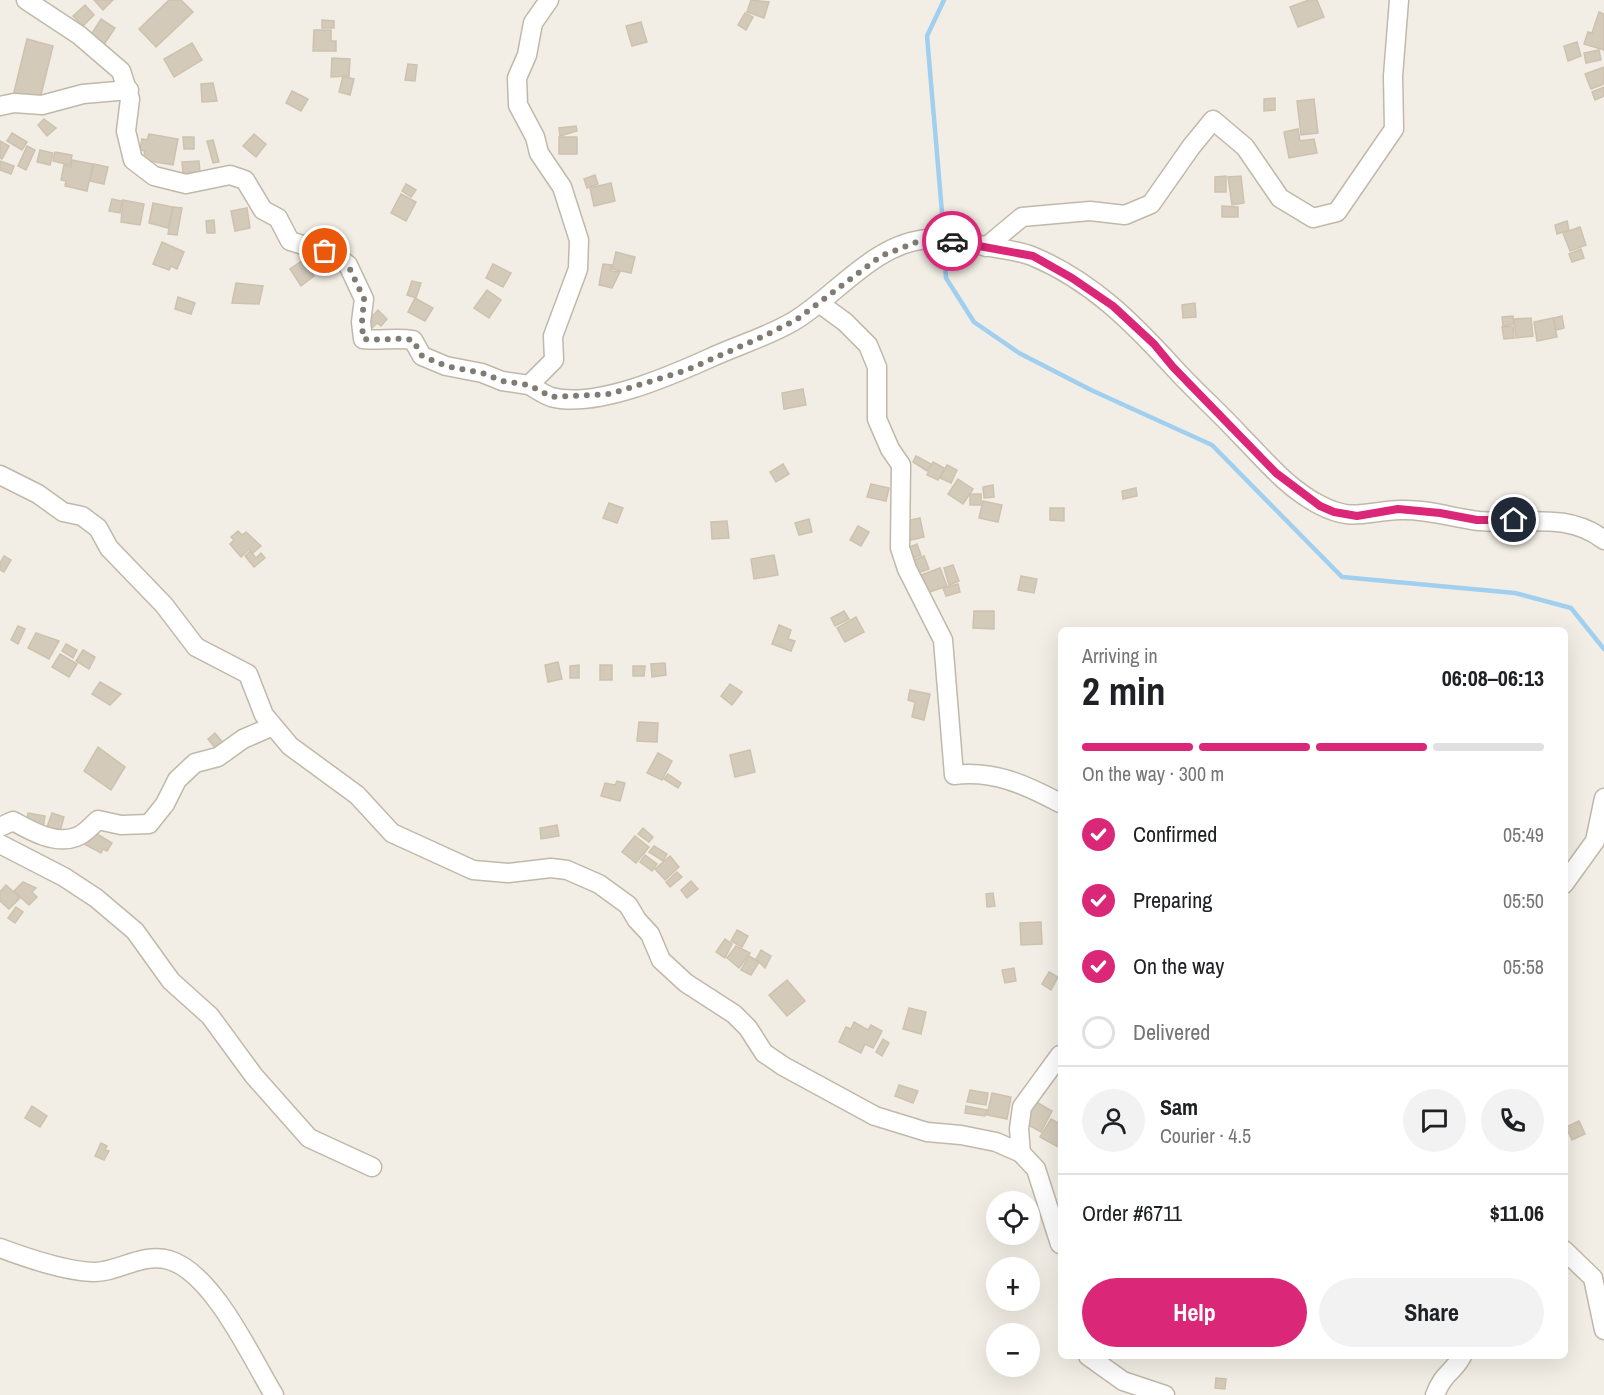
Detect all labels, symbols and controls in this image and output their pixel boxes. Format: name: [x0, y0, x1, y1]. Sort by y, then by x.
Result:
courier: [922, 211, 982, 271]
pin: [299, 225, 350, 276]
icon: car: [936, 225, 969, 258]
icon: bag: [308, 234, 341, 267]
pin: [1488, 494, 1539, 545]
icon: home: [1497, 503, 1530, 536]
text: Arriving in: [1082, 642, 1158, 669]
text: 06:08–06:13: [1442, 663, 1544, 693]
text: 2 min: [1082, 665, 1166, 717]
text: On the way · 300 m: [1082, 760, 1224, 787]
icon: check: [1082, 818, 1115, 851]
text: Confirmed: [1133, 819, 1217, 849]
text: 05:49: [1503, 821, 1544, 848]
icon: check: [1082, 884, 1115, 917]
text: Preparing: [1133, 885, 1212, 915]
text: 05:50: [1503, 887, 1544, 914]
icon: check: [1082, 950, 1115, 983]
text: On the way: [1133, 951, 1224, 981]
text: 05:58: [1503, 953, 1544, 980]
text: Delivered: [1133, 1017, 1210, 1047]
button: person: [1082, 1089, 1145, 1152]
button: chat: [1403, 1089, 1466, 1152]
button: phone: [1481, 1089, 1544, 1152]
text: Sam: [1160, 1092, 1198, 1122]
text: Courier · 4.5: [1160, 1122, 1251, 1149]
map controls: [986, 1191, 1040, 1377]
button: locate: [986, 1191, 1040, 1245]
text: Order #6711: [1082, 1198, 1182, 1228]
text: $11.06: [1490, 1198, 1544, 1228]
button: +: [986, 1257, 1040, 1311]
button: Help: [1082, 1278, 1307, 1347]
button: Share: [1319, 1278, 1544, 1347]
button: −: [986, 1323, 1040, 1377]

